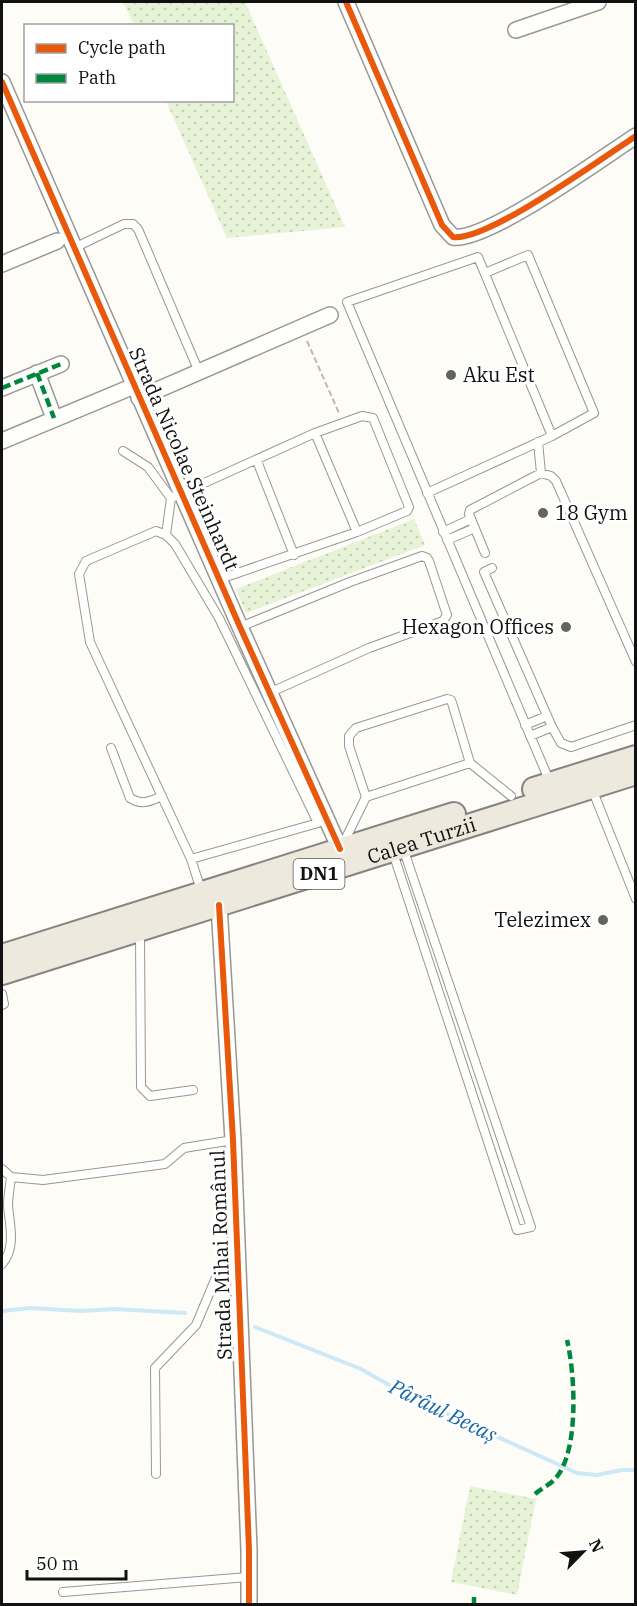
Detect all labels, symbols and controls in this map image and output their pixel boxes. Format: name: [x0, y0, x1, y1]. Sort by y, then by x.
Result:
legend: [24, 24, 234, 102]
text: Cycle path: [78, 36, 166, 59]
text: Path: [78, 66, 116, 89]
street label: Strada Nicolae Steinhardt: [123, 343, 246, 575]
place label: Aku Est: [463, 361, 535, 388]
marker: Aku Est: [444, 368, 458, 382]
place label: 18 Gym: [555, 499, 628, 526]
marker: 18 Gym: [536, 506, 550, 520]
place label: Hexagon Offices: [402, 613, 554, 640]
marker: Hexagon Offices: [559, 620, 573, 634]
street label: Calea Turzii: [364, 810, 479, 870]
road number: DN1: [294, 859, 344, 889]
place label: Telezimex: [494, 906, 591, 933]
marker: Telezimex: [596, 913, 610, 927]
street label: Strada Mihai Românul: [203, 1150, 238, 1360]
water label: Pârâul Becaș: [384, 1372, 502, 1448]
north arrow: [553, 1522, 613, 1582]
text: N: [585, 1536, 608, 1556]
scale bar: [27, 1543, 126, 1581]
text: 50 m: [36, 1552, 79, 1575]

